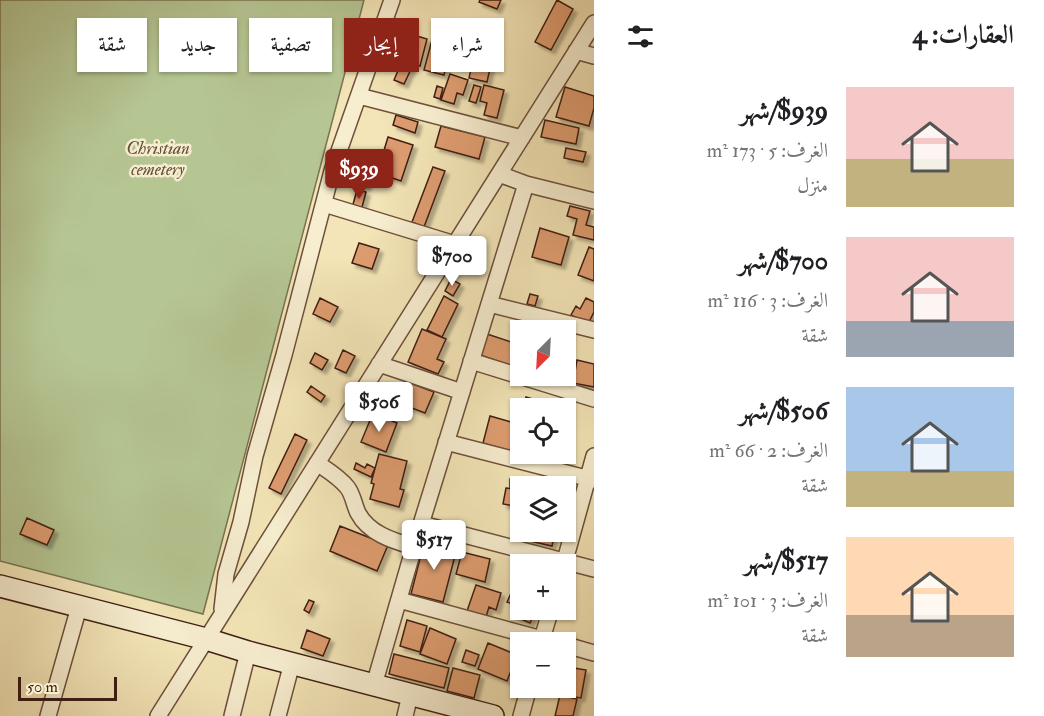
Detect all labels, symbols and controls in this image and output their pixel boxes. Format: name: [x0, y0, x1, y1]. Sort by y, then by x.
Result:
chip: شقة: [77, 18, 147, 72]
chip: جديد: [159, 18, 237, 72]
chip: تصفية: [249, 18, 332, 72]
chip: إيجار: [344, 18, 419, 72]
chip: شراء: [431, 18, 504, 72]
text: العقارات: 4: [912, 19, 1014, 51]
icon: filters: [624, 20, 657, 53]
text: $939/شهر: [740, 95, 828, 127]
icon: home: [894, 111, 966, 183]
park label: Christian cemetery: [126, 137, 190, 181]
text: الغرف: 5 · 173 m²: [707, 138, 828, 163]
pin: $939: [323, 149, 395, 200]
text: $939: [339, 156, 379, 181]
text: منزل: [797, 173, 828, 198]
pin: $700: [416, 236, 488, 287]
text: $700: [432, 243, 472, 268]
text: $700/شهر: [738, 245, 828, 277]
icon: home: [894, 261, 966, 333]
text: الغرف: 3 · 116 m²: [707, 288, 828, 313]
north arrow: [510, 320, 576, 386]
map controls: [510, 320, 576, 698]
text: شقة: [802, 323, 828, 348]
pin: $506: [343, 382, 415, 433]
text: $506: [359, 389, 399, 414]
text: $506/شهر: [739, 395, 828, 427]
button: locate: [510, 398, 576, 464]
icon: home: [894, 411, 966, 483]
text: الغرف: 2 · 66 m²: [709, 438, 828, 463]
text: شقة: [802, 473, 828, 498]
button: layers: [510, 476, 576, 542]
pin: $517: [398, 520, 470, 571]
text: $517: [416, 527, 452, 552]
text: $517/شهر: [744, 545, 828, 577]
button: +: [510, 554, 576, 620]
icon: home: [894, 561, 966, 633]
text: الغرف: 3 · 101 m²: [707, 588, 828, 613]
text: شقة: [802, 623, 828, 648]
button: −: [510, 632, 576, 698]
scale bar: [18, 674, 117, 702]
text: 50 m: [27, 677, 58, 697]

